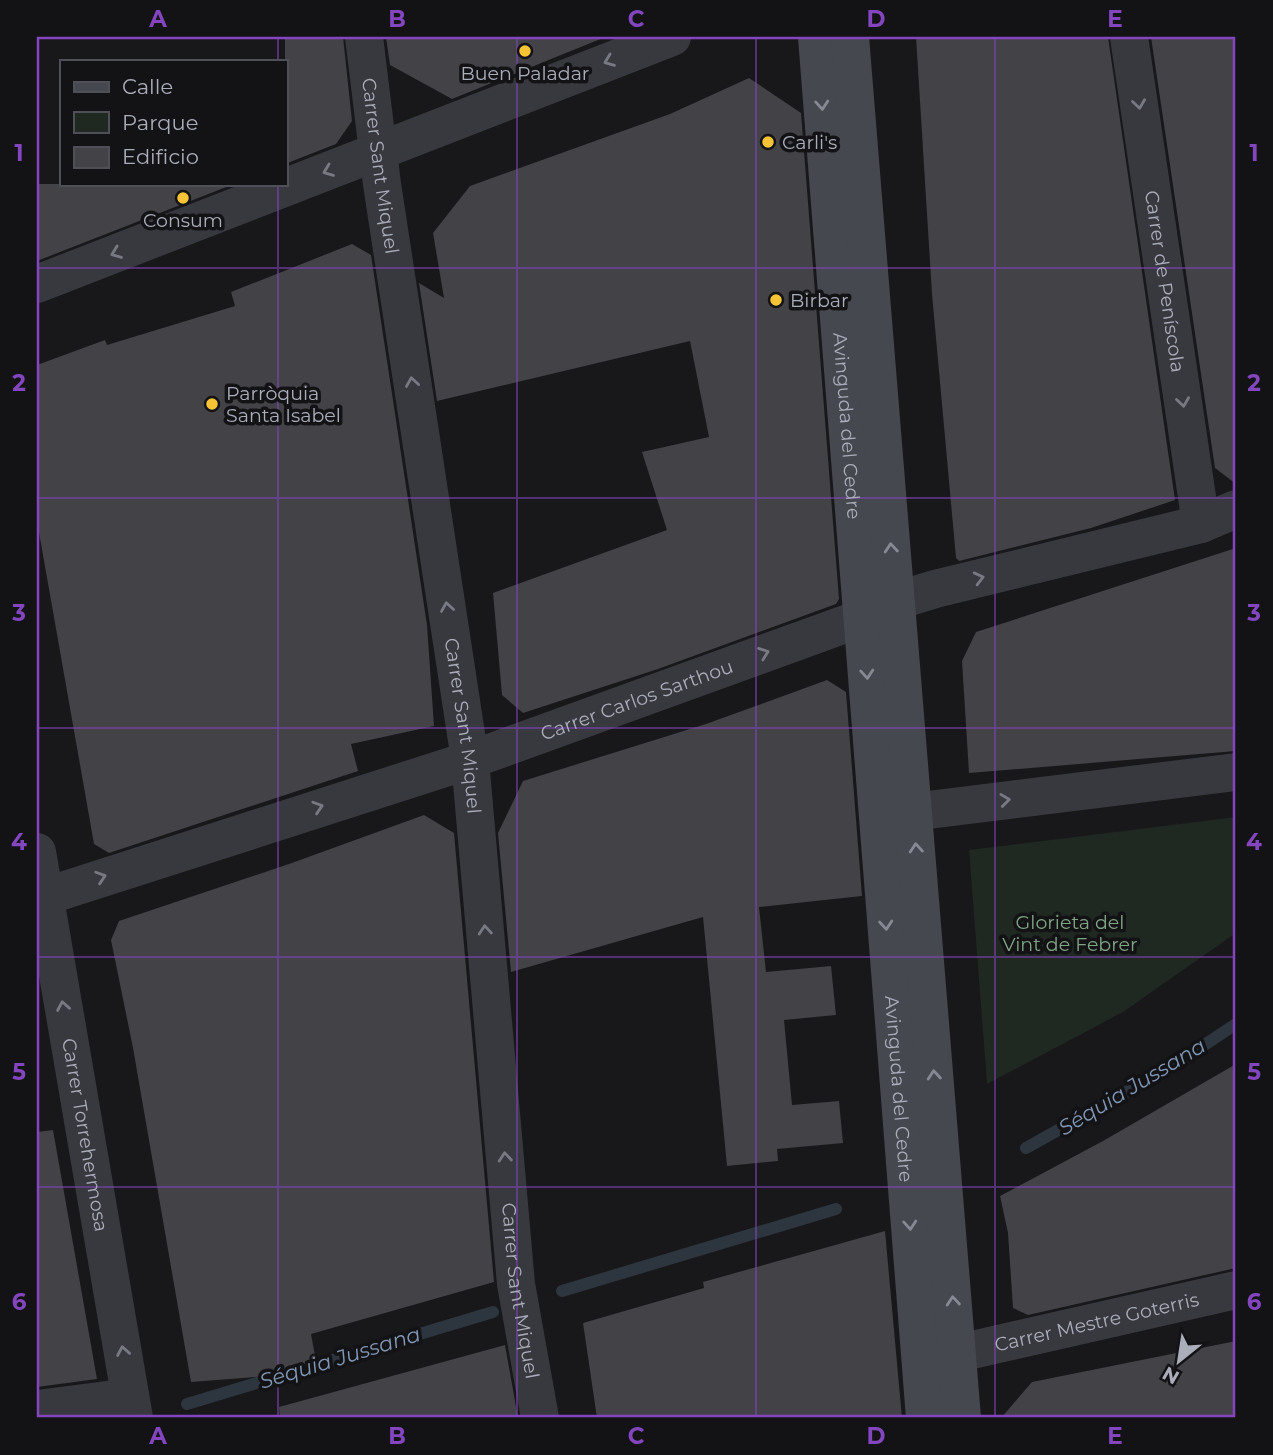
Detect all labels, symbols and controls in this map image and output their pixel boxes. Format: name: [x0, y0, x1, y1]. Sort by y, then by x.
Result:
text: A: [148, 5, 167, 33]
text: B: [388, 5, 406, 33]
text: C: [628, 5, 645, 33]
text: D: [867, 5, 886, 33]
text: E: [1107, 5, 1123, 33]
marker: Buen Paladar: [517, 43, 533, 59]
one-way arrow: [603, 53, 615, 67]
legend: [60, 60, 287, 186]
place label: Buen Paladar: [461, 62, 590, 85]
text: Calle: [122, 74, 173, 99]
street label: Carrer Sant Miquel: [357, 77, 404, 256]
one-way arrow: [1131, 98, 1146, 110]
one-way arrow: [814, 100, 829, 111]
text: Parque: [122, 110, 198, 135]
place label: Carli's: [782, 131, 837, 154]
marker: Carli's: [760, 134, 776, 150]
text: 1: [14, 139, 24, 167]
text: 1: [1249, 139, 1259, 167]
text: Edificio: [122, 144, 199, 169]
one-way arrow: [323, 162, 335, 176]
street label: Carrer de Peníscola: [1140, 189, 1189, 374]
marker: Consum: [175, 190, 191, 206]
place label: Consum: [143, 209, 223, 232]
one-way arrow: [111, 245, 123, 259]
place label: Birbar: [790, 289, 849, 312]
marker: Birbar: [768, 292, 784, 308]
street label: Avinguda del Cedre: [828, 332, 866, 520]
text: 2: [12, 369, 26, 397]
text: 2: [1247, 369, 1261, 397]
one-way arrow: [405, 376, 420, 388]
place label: Parròquia Santa Isabel: [226, 382, 341, 427]
marker: Parròquia Santa Isabel: [204, 396, 220, 412]
one-way arrow: [1175, 396, 1190, 408]
one-way arrow: [884, 542, 899, 553]
one-way arrow: [973, 572, 985, 586]
text: 3: [11, 599, 26, 627]
text: 3: [1246, 599, 1261, 627]
one-way arrow: [440, 601, 455, 613]
street label: Carrer Sant Miquel: [439, 636, 486, 815]
one-way arrow: [758, 647, 770, 661]
street label: Carrer Carlos Sarthou: [537, 655, 736, 745]
one-way arrow: [859, 668, 874, 679]
one-way arrow: [999, 793, 1011, 808]
one-way arrow: [311, 800, 323, 815]
text: 4: [11, 828, 27, 856]
text: 4: [1246, 828, 1262, 856]
one-way arrow: [909, 842, 924, 853]
one-way arrow: [95, 871, 107, 885]
park label: Glorieta del Vint de Febrer: [1002, 911, 1138, 956]
one-way arrow: [878, 920, 893, 931]
one-way arrow: [478, 924, 493, 935]
street label: Avinguda del Cedre: [880, 995, 918, 1183]
one-way arrow: [56, 1000, 71, 1012]
water label: Séquia Jussana: [1054, 1033, 1210, 1140]
street label: Carrer Torrehermosa: [57, 1036, 113, 1234]
text: 5: [12, 1058, 26, 1086]
text: 5: [1247, 1058, 1261, 1086]
one-way arrow: [927, 1069, 942, 1080]
one-way arrow: [498, 1151, 513, 1162]
street label: Carrer Sant Miquel: [497, 1202, 544, 1381]
one-way arrow: [902, 1220, 917, 1231]
text: 6: [12, 1288, 27, 1316]
street label: Carrer Mestre Goterris: [992, 1288, 1201, 1357]
text: 6: [1247, 1288, 1262, 1316]
one-way arrow: [946, 1296, 961, 1307]
water label: Séquia Jussana: [256, 1321, 423, 1394]
north arrow: [1144, 1326, 1214, 1396]
one-way arrow: [116, 1345, 131, 1357]
text: N: [1158, 1361, 1183, 1389]
text: A: [148, 1422, 167, 1450]
text: B: [388, 1422, 406, 1450]
text: C: [628, 1422, 645, 1450]
text: D: [867, 1422, 886, 1450]
text: E: [1107, 1422, 1123, 1450]

